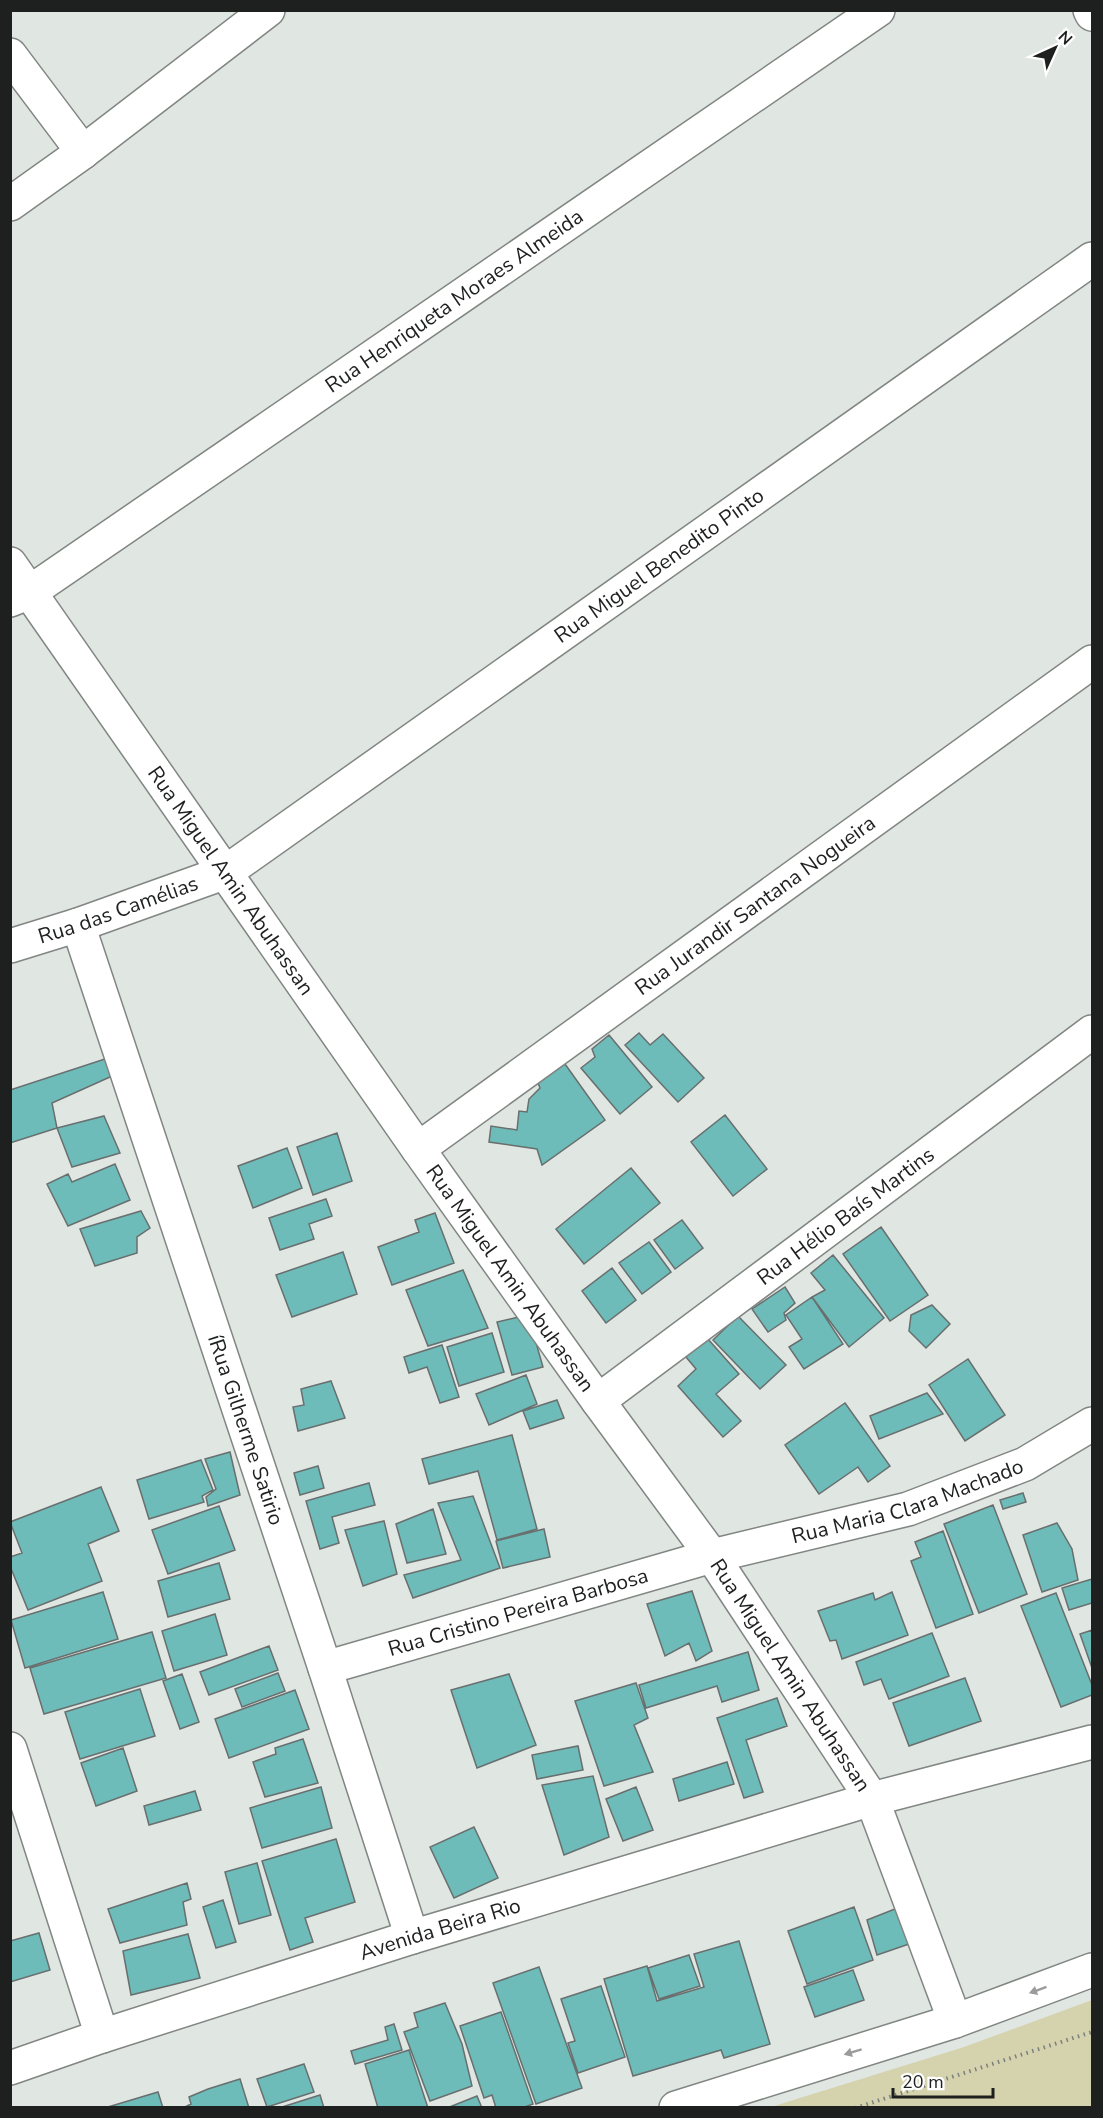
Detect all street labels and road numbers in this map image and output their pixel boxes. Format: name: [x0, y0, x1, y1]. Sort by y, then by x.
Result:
street label: Rua Henriqueta Moraes Almeida: [320, 203, 589, 399]
street label: Rua Miguel Benedito Pinto: [549, 481, 770, 649]
street label: Rua Miguel Amin Abuhassan: [141, 760, 320, 1001]
street label: Rua Jurandir Santana Nogueira: [629, 809, 881, 1002]
street label: Rua das Camélias: [35, 869, 202, 950]
street label: Rua Hélio Baís Martins: [751, 1141, 940, 1292]
street label: Rua Miguel Amin Abuhassan: [419, 1159, 601, 1398]
street label: íRua Gilherme Satirio: [201, 1331, 291, 1529]
street label: Rua Maria Clara Machado: [789, 1452, 1027, 1550]
street label: Rua Miguel Amin Abuhassan: [704, 1553, 877, 1797]
street label: Rua Cristino Pereira Barbosa: [385, 1561, 652, 1663]
street label: Avenida Beira Rio: [356, 1891, 524, 1967]

